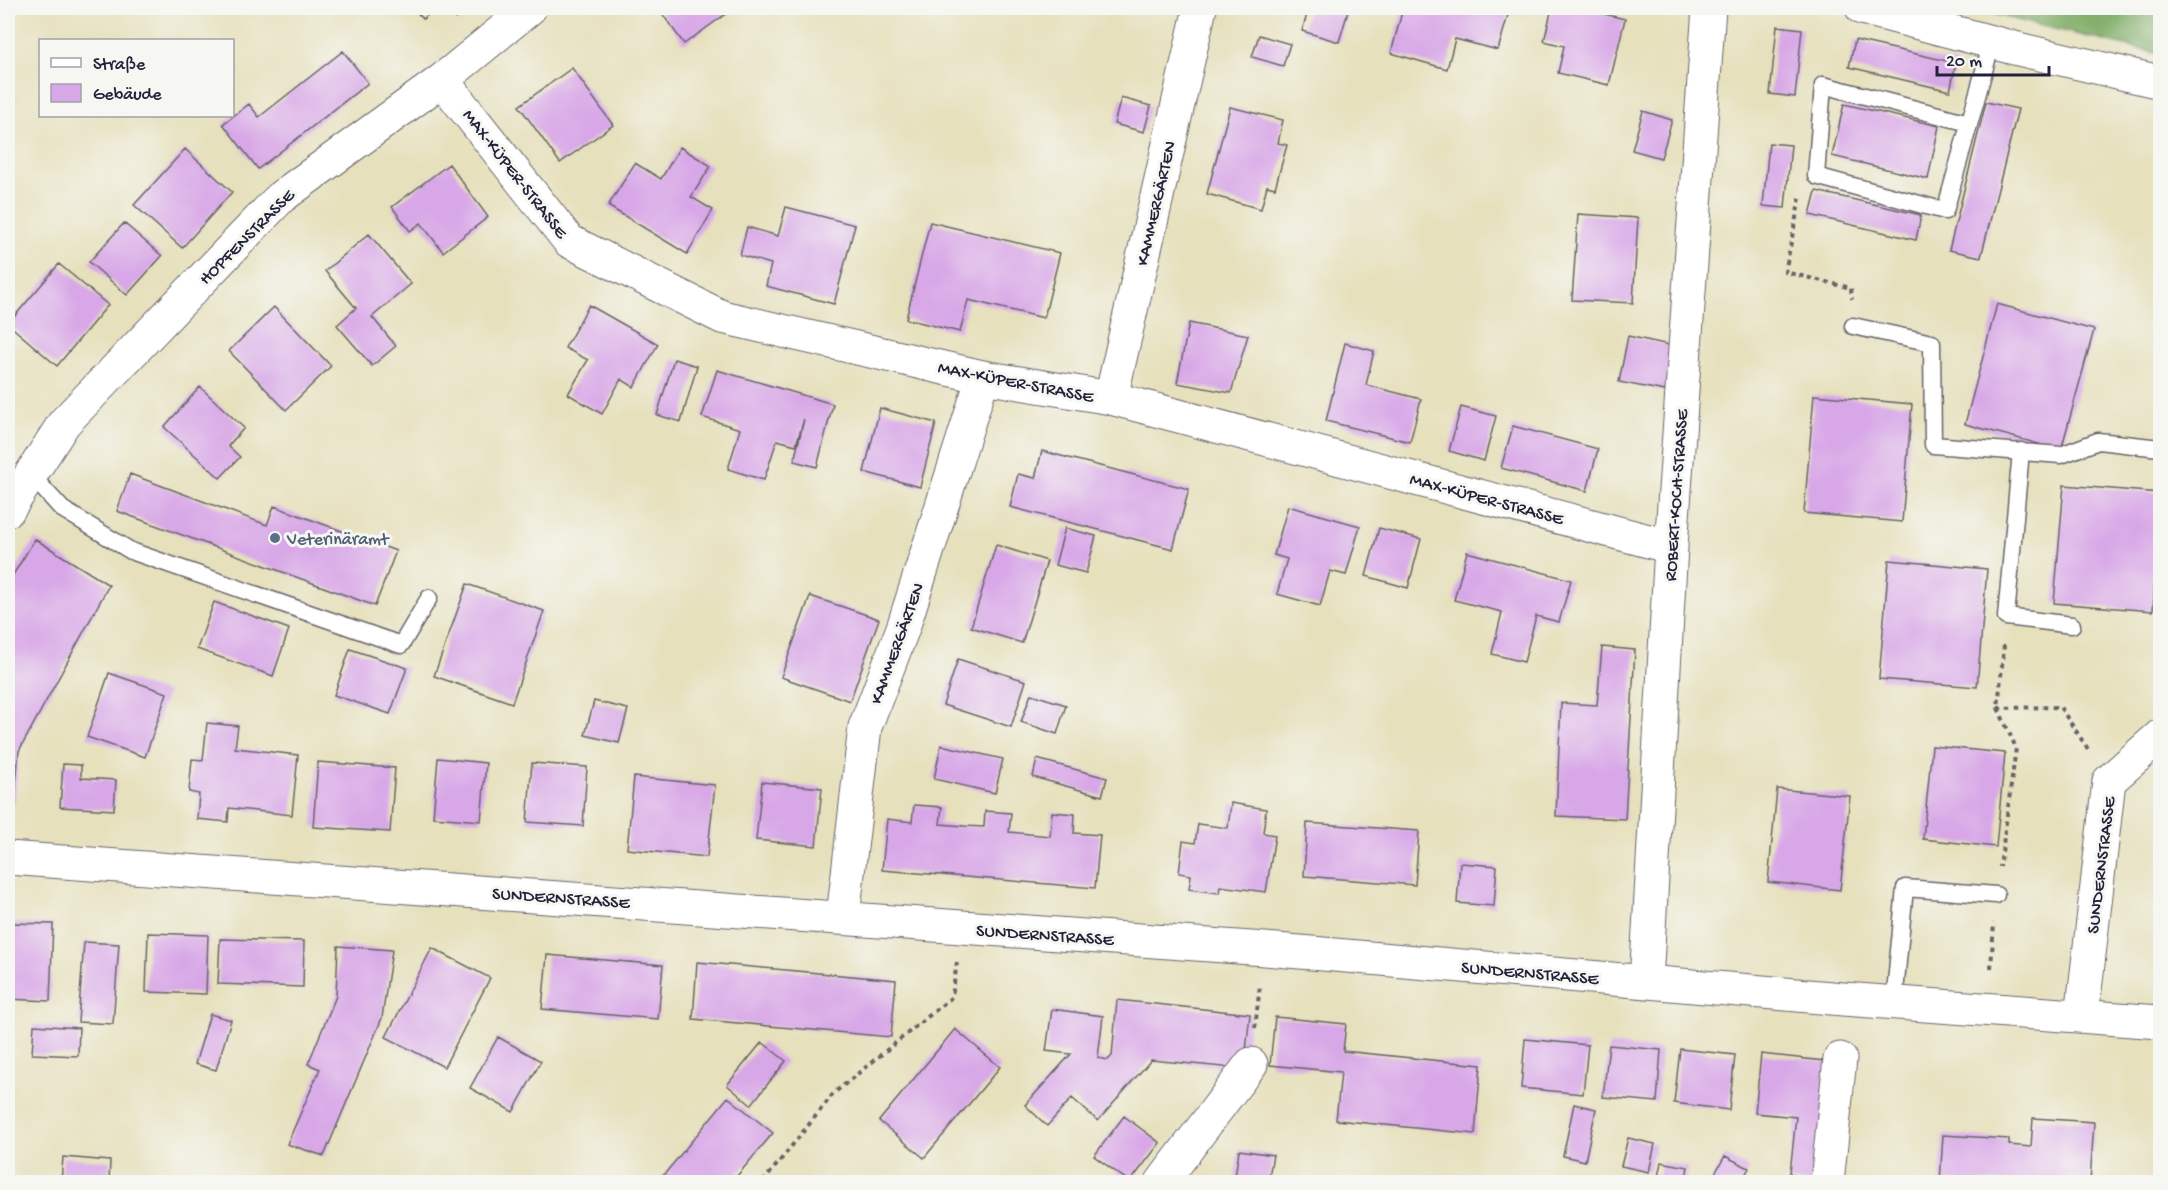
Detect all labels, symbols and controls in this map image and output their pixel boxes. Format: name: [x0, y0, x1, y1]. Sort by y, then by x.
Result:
legend: [39, 39, 234, 117]
scale bar: [1937, 39, 2050, 77]
text: 20 m: [1946, 52, 1982, 73]
text: Straße: [93, 55, 146, 76]
text: Gebäude: [93, 85, 162, 106]
street label: MAX-KÜPER-STRASSE: [457, 106, 571, 244]
street label: KAMMERGÄRTEN: [1133, 139, 1182, 268]
street label: HOPFENSTRASSE: [196, 185, 300, 290]
street label: MAX-KÜPER-STRASSE: [936, 358, 1096, 409]
street label: ROBERT-KOCH-STRASSE: [1661, 408, 1694, 582]
street label: MAX-KÜPER-STRASSE: [1407, 470, 1566, 531]
place label: Veterinäramt: [286, 530, 390, 551]
marker: Veterinäramt: [268, 531, 282, 545]
street label: KAMMERGÄRTEN: [867, 580, 930, 707]
street label: SUNDERNSTRASSE: [2084, 795, 2121, 935]
street label: SUNDERNSTRASSE: [491, 884, 631, 915]
street label: SUNDERNSTRASSE: [975, 921, 1115, 952]
street label: SUNDERNSTRASSE: [1460, 958, 1600, 991]

